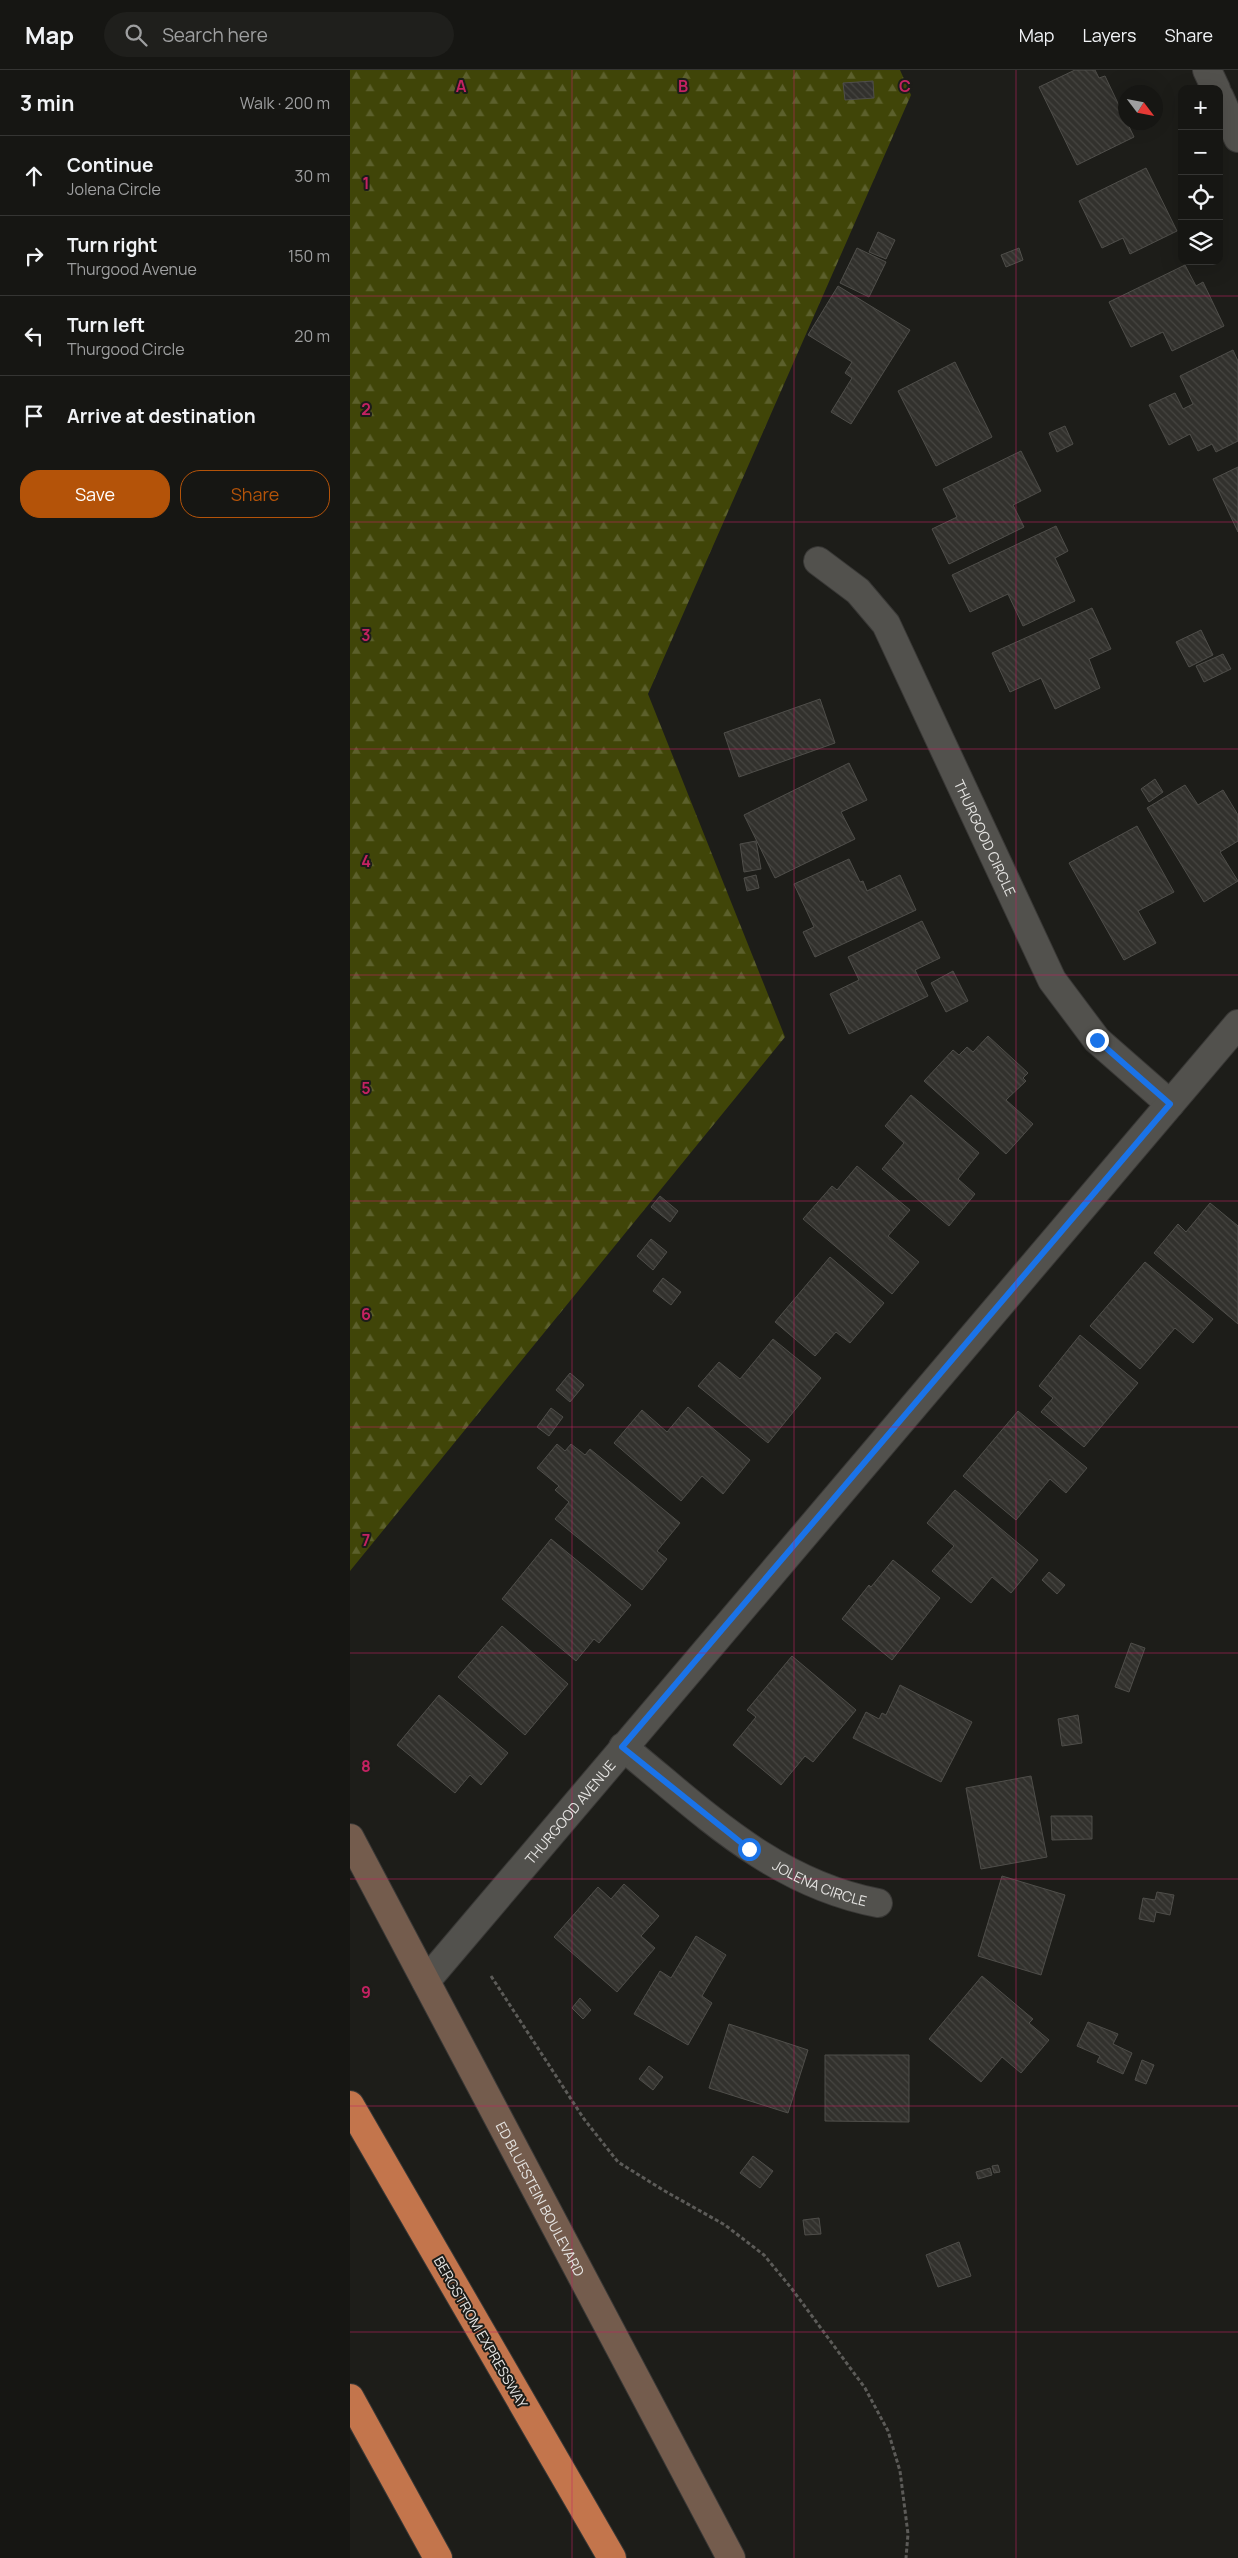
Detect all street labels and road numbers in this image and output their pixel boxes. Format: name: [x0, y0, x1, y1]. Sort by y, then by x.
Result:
street label: THURGOOD CIRCLE: [950, 776, 1021, 899]
street label: THURGOOD AVENUE: [520, 1756, 619, 1868]
street label: JOLENA CIRCLE: [769, 1855, 869, 1910]
street label: ED BLUESTEIN BOULEVARD: [492, 2118, 590, 2279]
street label: BERGSTROM EXPRESSWAY: [430, 2253, 532, 2412]

